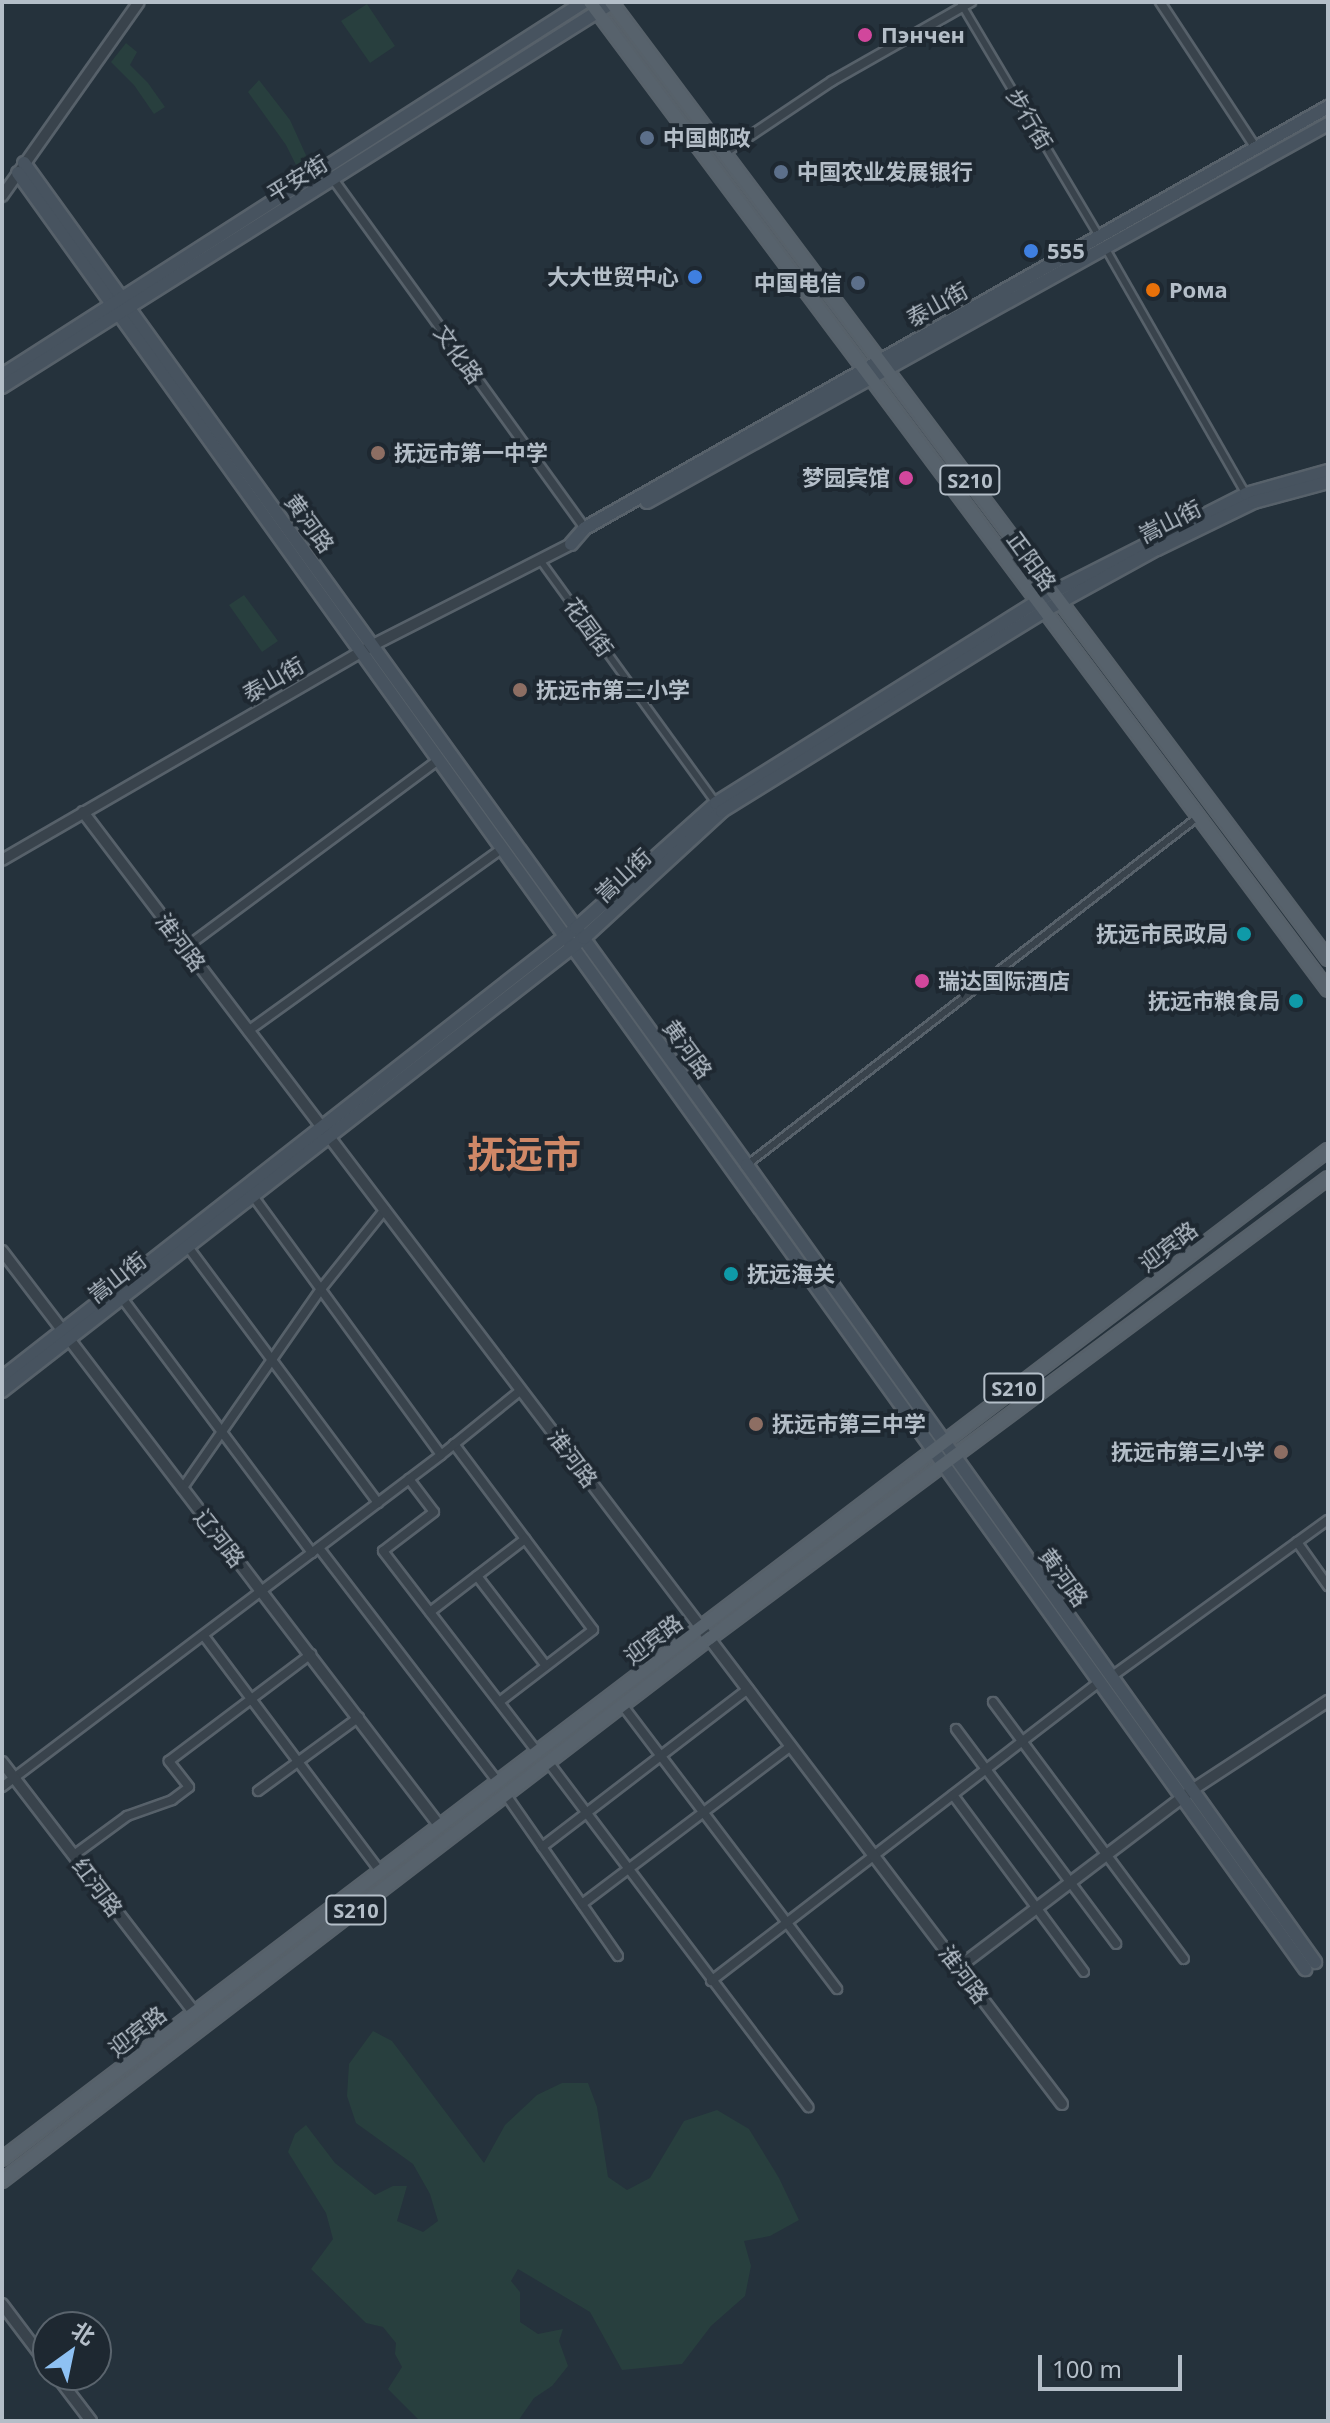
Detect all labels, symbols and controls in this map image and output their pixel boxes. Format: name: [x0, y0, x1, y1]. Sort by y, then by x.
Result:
place label: Пэнчен: [881, 22, 965, 48]
marker: Пэнчен: [856, 26, 874, 44]
street label: 步行街: [1002, 84, 1058, 154]
place label: 中国邮政: [663, 125, 751, 151]
marker: 中国邮政: [638, 129, 656, 147]
street label: 平安街: [262, 149, 332, 207]
place label: 中国农业发展银行: [797, 159, 973, 185]
marker: 中国农业发展银行: [772, 163, 790, 181]
place label: 555: [1047, 238, 1085, 264]
marker: 555: [1022, 242, 1040, 260]
place label: 大大世贸中心: [547, 264, 679, 290]
marker: 大大世贸中心: [686, 268, 704, 286]
place label: 中国电信: [754, 270, 842, 296]
marker: 中国电信: [849, 274, 867, 292]
street label: 泰山街: [902, 276, 972, 332]
place label: Рома: [1169, 277, 1228, 303]
marker: Рома: [1144, 281, 1162, 299]
street label: 文化路: [429, 320, 489, 388]
place label: 抚远市第一中学: [394, 440, 548, 466]
marker: 抚远市第一中学: [369, 444, 387, 462]
road number: S210: [938, 464, 1002, 496]
place label: 梦园宾馆: [802, 465, 890, 491]
marker: 梦园宾馆: [897, 469, 915, 487]
street label: 黄河路: [280, 489, 340, 557]
street label: 嵩山街: [1135, 494, 1205, 548]
street label: 正阳路: [1002, 527, 1062, 595]
street label: 花园街: [559, 593, 619, 661]
street label: 泰山街: [238, 651, 308, 707]
place label: 抚远市第二小学: [536, 677, 690, 703]
marker: 抚远市第二小学: [511, 681, 529, 699]
street label: 嵩山街: [590, 843, 656, 907]
street label: 淮河路: [151, 908, 211, 976]
place label: 抚远市民政局: [1096, 921, 1228, 947]
marker: 抚远市民政局: [1235, 925, 1253, 943]
place label: 瑞达国际酒店: [938, 968, 1070, 994]
marker: 瑞达国际酒店: [913, 972, 931, 990]
place label: 抚远市粮食局: [1148, 988, 1280, 1014]
marker: 抚远市粮食局: [1287, 992, 1305, 1010]
street label: 黄河路: [658, 1015, 718, 1083]
district label: 抚远市: [467, 1131, 581, 1177]
street label: 迎宾路: [1134, 1216, 1202, 1276]
street label: 嵩山街: [83, 1246, 151, 1308]
place label: 抚远海关: [747, 1261, 835, 1287]
marker: 抚远海关: [722, 1265, 740, 1283]
road number: S210: [982, 1372, 1046, 1404]
place label: 抚远市第三中学: [772, 1411, 926, 1437]
marker: 抚远市第三中学: [747, 1415, 765, 1433]
street label: 淮河路: [543, 1424, 603, 1492]
place label: 抚远市第三小学: [1111, 1439, 1265, 1465]
marker: 抚远市第三小学: [1272, 1443, 1290, 1461]
street label: 辽河路: [189, 1504, 251, 1572]
street label: 黄河路: [1034, 1543, 1094, 1611]
street label: 迎宾路: [619, 1609, 687, 1669]
street label: 红河路: [68, 1853, 128, 1921]
road number: S210: [324, 1894, 388, 1926]
street label: 淮河路: [934, 1940, 994, 2008]
street label: 迎宾路: [103, 2000, 171, 2062]
north arrow: [32, 2311, 112, 2391]
text: 北: [67, 2314, 101, 2351]
scale bar: [1042, 2339, 1186, 2389]
text: 100 m: [1052, 2352, 1122, 2385]

